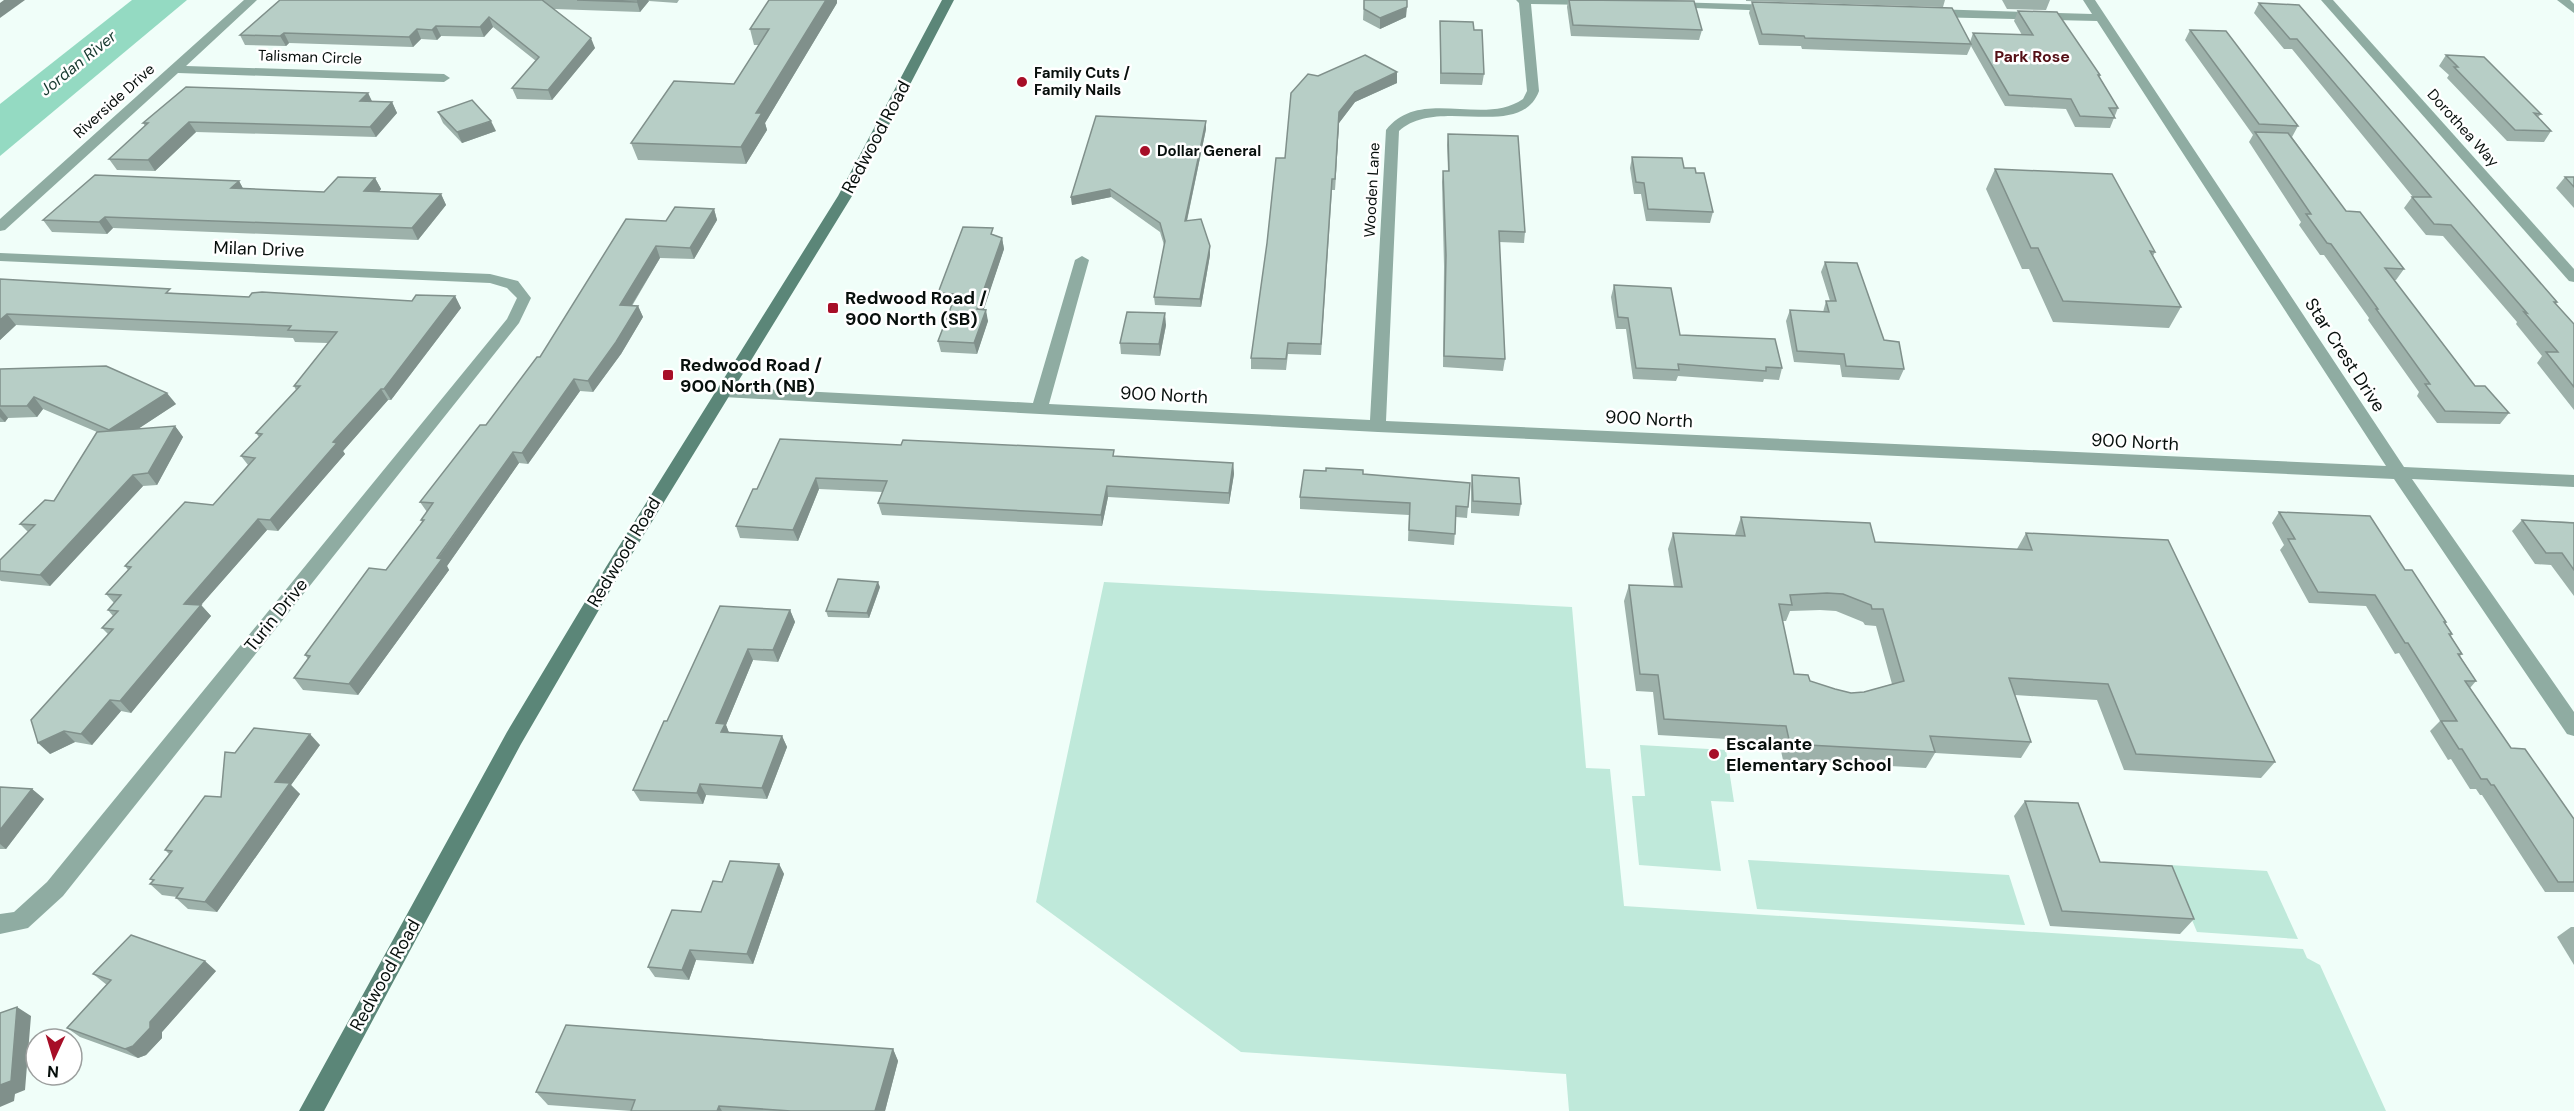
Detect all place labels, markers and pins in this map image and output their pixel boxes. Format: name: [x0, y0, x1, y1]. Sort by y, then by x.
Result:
place label: Family Cuts / Family Nails: [1034, 63, 1131, 100]
marker: Family Cuts / Family Nails: [1015, 75, 1029, 89]
place label: Dollar General: [1157, 141, 1261, 161]
marker: Dollar General: [1138, 144, 1152, 158]
place label: Redwood Road / 900 North (SB): [845, 286, 987, 331]
marker: Redwood Road / 900 North (SB): [826, 301, 840, 315]
place label: Redwood Road / 900 North (NB): [680, 353, 822, 398]
marker: Redwood Road / 900 North (NB): [661, 368, 675, 382]
place label: Escalante Elementary School: [1726, 732, 1892, 777]
marker: Escalante Elementary School: [1707, 747, 1721, 761]

